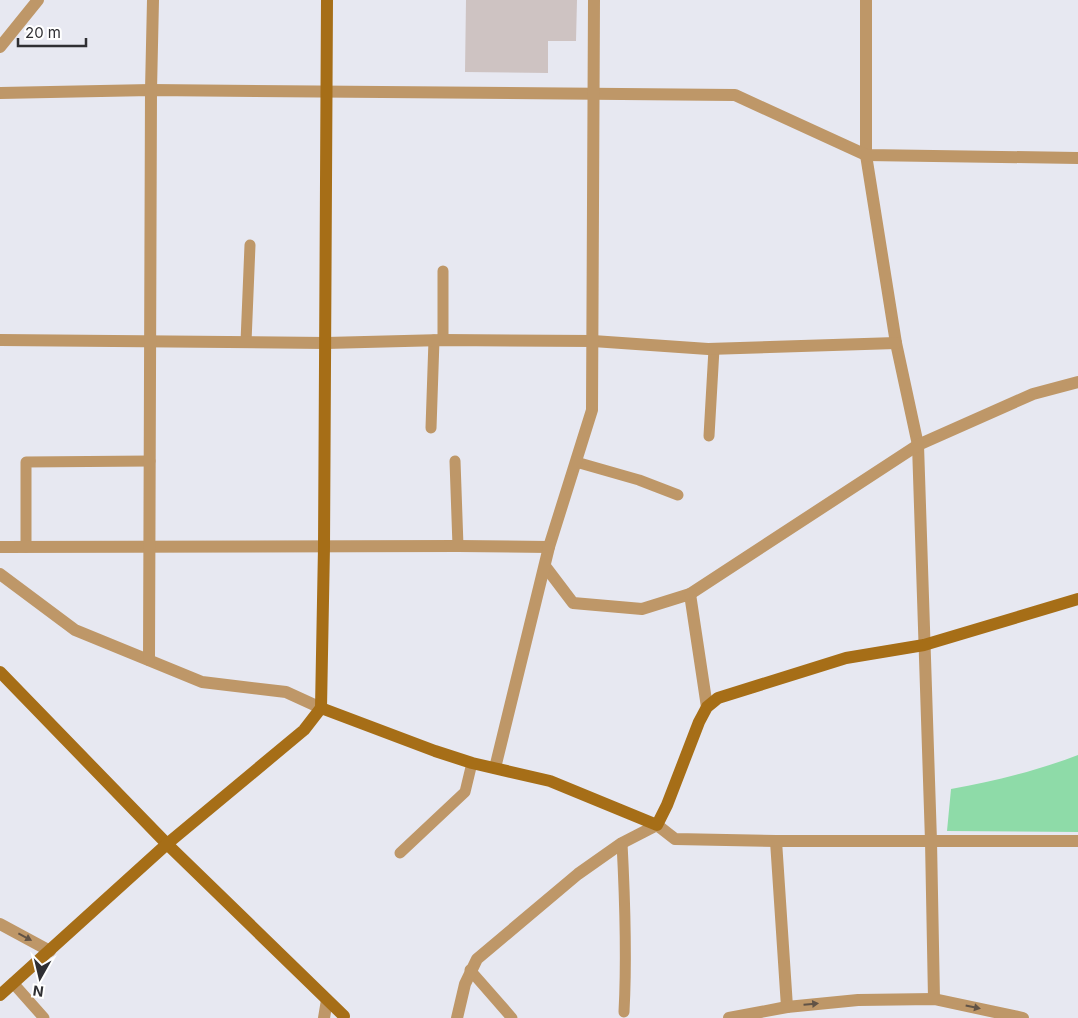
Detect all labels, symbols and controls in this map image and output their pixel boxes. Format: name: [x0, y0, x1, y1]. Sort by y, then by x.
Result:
scale bar: [18, 15, 85, 47]
text: 20 m: [25, 23, 61, 42]
one-way arrow: [18, 933, 32, 942]
north arrow: [15, 953, 65, 1003]
text: N: [32, 982, 45, 1001]
one-way arrow: [803, 1000, 819, 1008]
one-way arrow: [965, 1003, 980, 1011]

